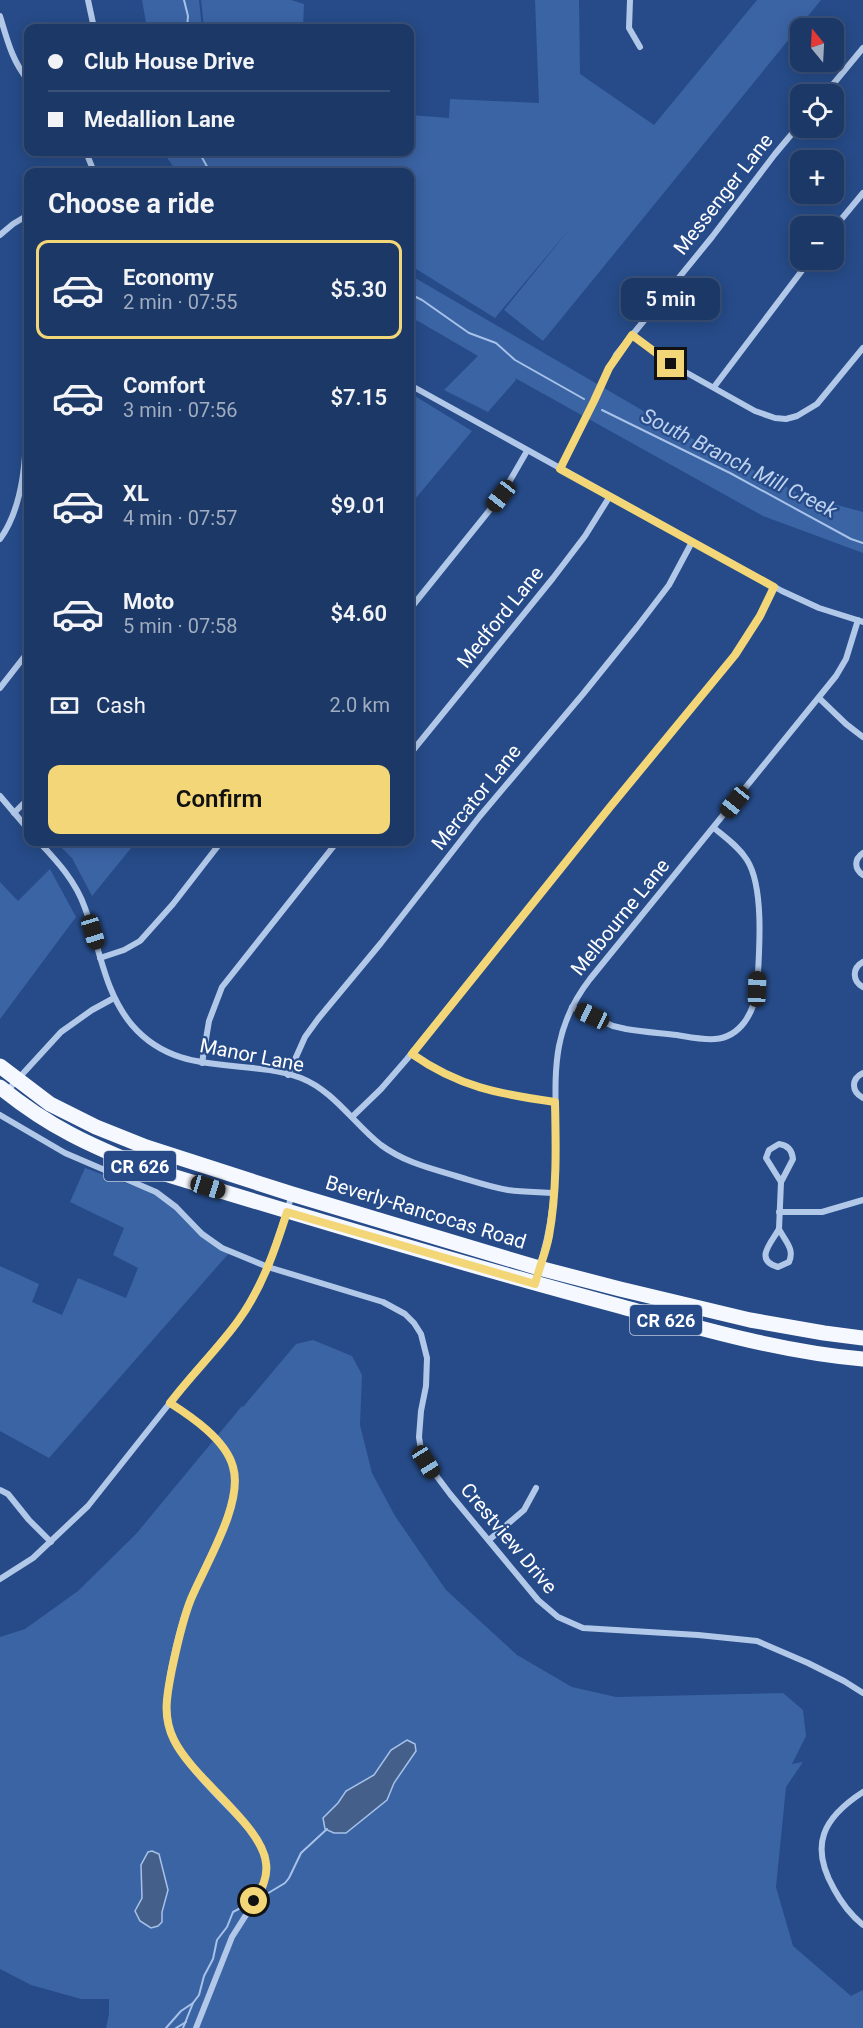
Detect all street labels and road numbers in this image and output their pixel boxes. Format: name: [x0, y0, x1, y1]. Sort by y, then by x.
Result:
street label: Messenger Lane: [668, 129, 778, 259]
street label: Medford Lane: [452, 561, 548, 673]
street label: Mercator Lane: [426, 739, 526, 855]
street label: Melbourne Lane: [566, 854, 674, 980]
street label: Manor Lane: [198, 1033, 306, 1077]
road number: CR 626: [104, 1151, 176, 1181]
street label: Beverly-Rancocas Road: [323, 1170, 529, 1254]
road number: CR 626: [630, 1305, 702, 1335]
street label: Crestview Drive: [456, 1478, 562, 1598]

